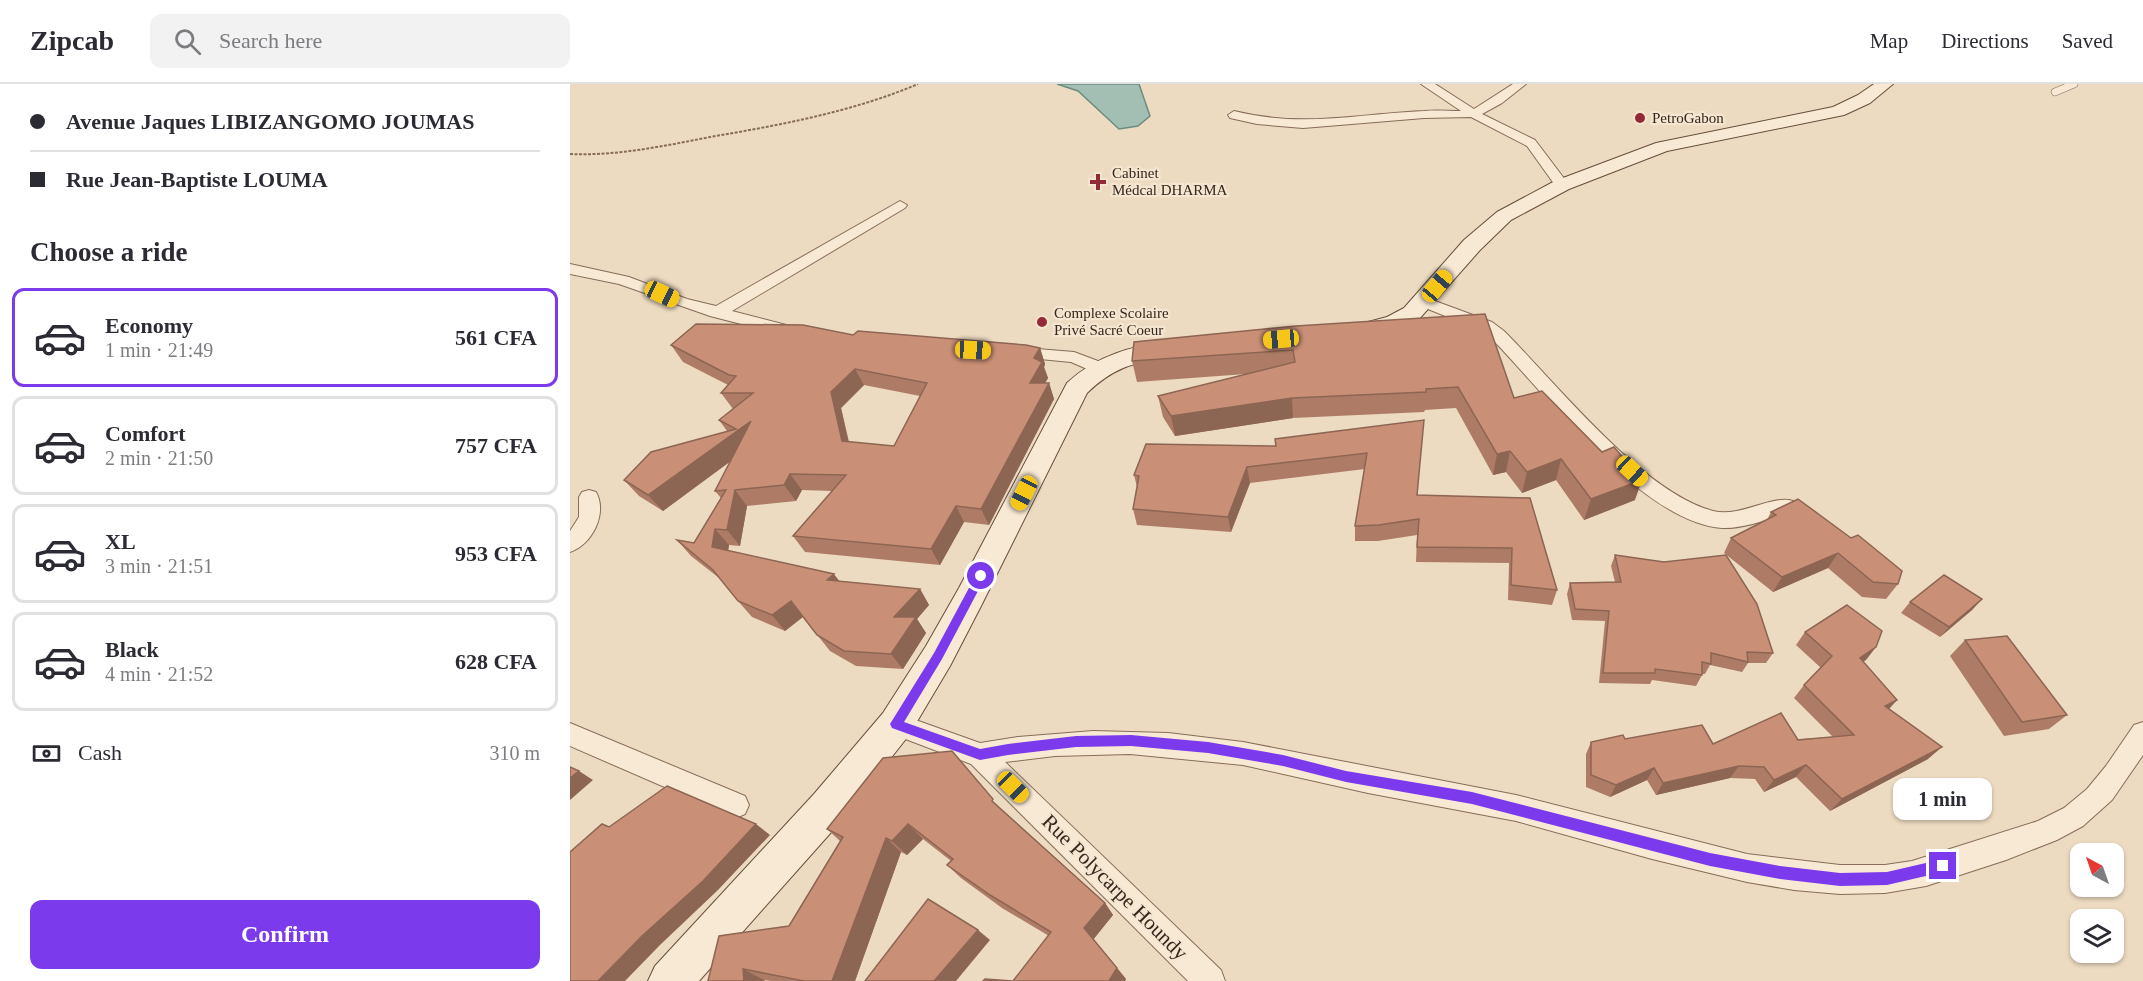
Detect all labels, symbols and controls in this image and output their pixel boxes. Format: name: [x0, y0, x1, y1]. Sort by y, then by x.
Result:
search box: [150, 14, 570, 68]
text: Zipcab: [30, 25, 114, 56]
icon: search: [171, 25, 204, 58]
text: Search here: [219, 28, 322, 53]
text: Map: [1870, 29, 1908, 53]
text: Directions: [1941, 29, 2029, 53]
text: Saved: [2062, 29, 2113, 53]
text: Avenue Jaques LIBIZANGOMO JOUMAS: [66, 109, 474, 134]
place label: PetroGabon: [1652, 110, 1724, 126]
marker: PetroGabon: [1633, 111, 1647, 125]
place label: Cabinet Médcal DHARMA: [1112, 165, 1228, 198]
text: Rue Jean-Baptiste LOUMA: [66, 167, 328, 192]
marker: Cabinet Médcal DHARMA: [1089, 173, 1107, 191]
text: Choose a ride: [30, 237, 188, 267]
car: [1419, 266, 1455, 306]
car: [642, 278, 682, 310]
place label: Complexe Scolaire Privé Sacré Coeur: [1054, 305, 1169, 338]
icon: car: [33, 311, 87, 365]
text: Economy: [105, 313, 193, 338]
marker: Complexe Scolaire Privé Sacré Coeur: [1035, 315, 1049, 329]
text: 561 CFA: [455, 325, 537, 350]
car: [1262, 328, 1300, 350]
text: 1 min · 21:49: [105, 339, 213, 361]
car: [955, 340, 991, 360]
icon: car: [33, 419, 87, 473]
text: Comfort: [105, 421, 186, 446]
text: 757 CFA: [455, 433, 537, 458]
text: 2 min · 21:50: [105, 447, 213, 469]
car: [1613, 452, 1651, 490]
car: [1008, 473, 1040, 513]
icon: car: [33, 527, 87, 581]
text: XL: [105, 529, 136, 554]
text: 953 CFA: [455, 541, 537, 566]
text: 3 min · 21:51: [105, 555, 213, 577]
route start: [967, 562, 994, 589]
icon: car: [33, 635, 87, 689]
text: Black: [105, 637, 159, 662]
text: 628 CFA: [455, 649, 537, 674]
text: 4 min · 21:52: [105, 663, 213, 685]
icon: cash: [30, 737, 63, 770]
text: Cash: [78, 740, 122, 765]
text: 310 m: [489, 742, 540, 764]
car: [994, 768, 1032, 806]
callout: 1 min: [1894, 779, 1992, 821]
text: 1 min: [1918, 788, 1967, 810]
street label: Rue Polycarpe Houndy: [1037, 809, 1193, 965]
north arrow: [2070, 843, 2124, 897]
map controls: [2070, 843, 2124, 963]
route end: [1929, 852, 1956, 879]
button: Confirm: [30, 900, 540, 969]
button: layers: [2070, 909, 2124, 963]

